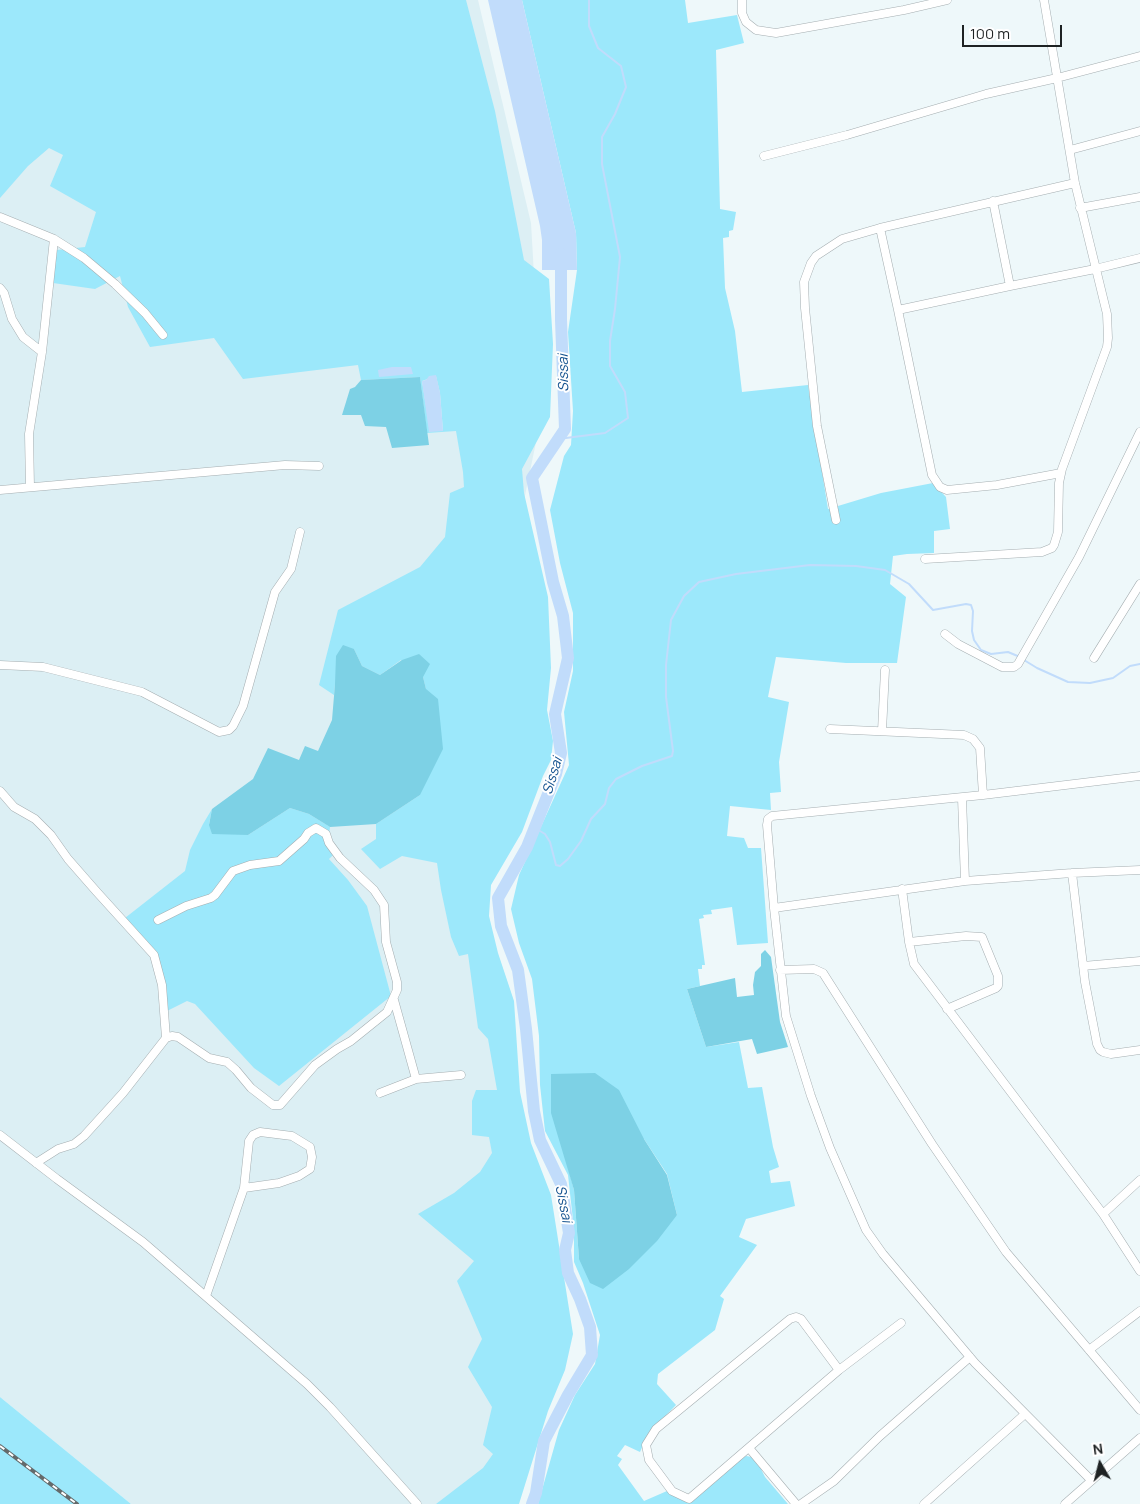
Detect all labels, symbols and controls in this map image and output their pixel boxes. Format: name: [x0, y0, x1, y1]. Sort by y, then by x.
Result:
scale bar: [965, 15, 1065, 47]
text: 100 m: [970, 23, 1010, 44]
water label: Sissai: [555, 354, 573, 392]
water label: Sissai: [539, 756, 567, 796]
water label: Sissai: [551, 1184, 575, 1224]
north arrow: [1075, 1439, 1125, 1489]
text: N: [1092, 1439, 1104, 1459]

